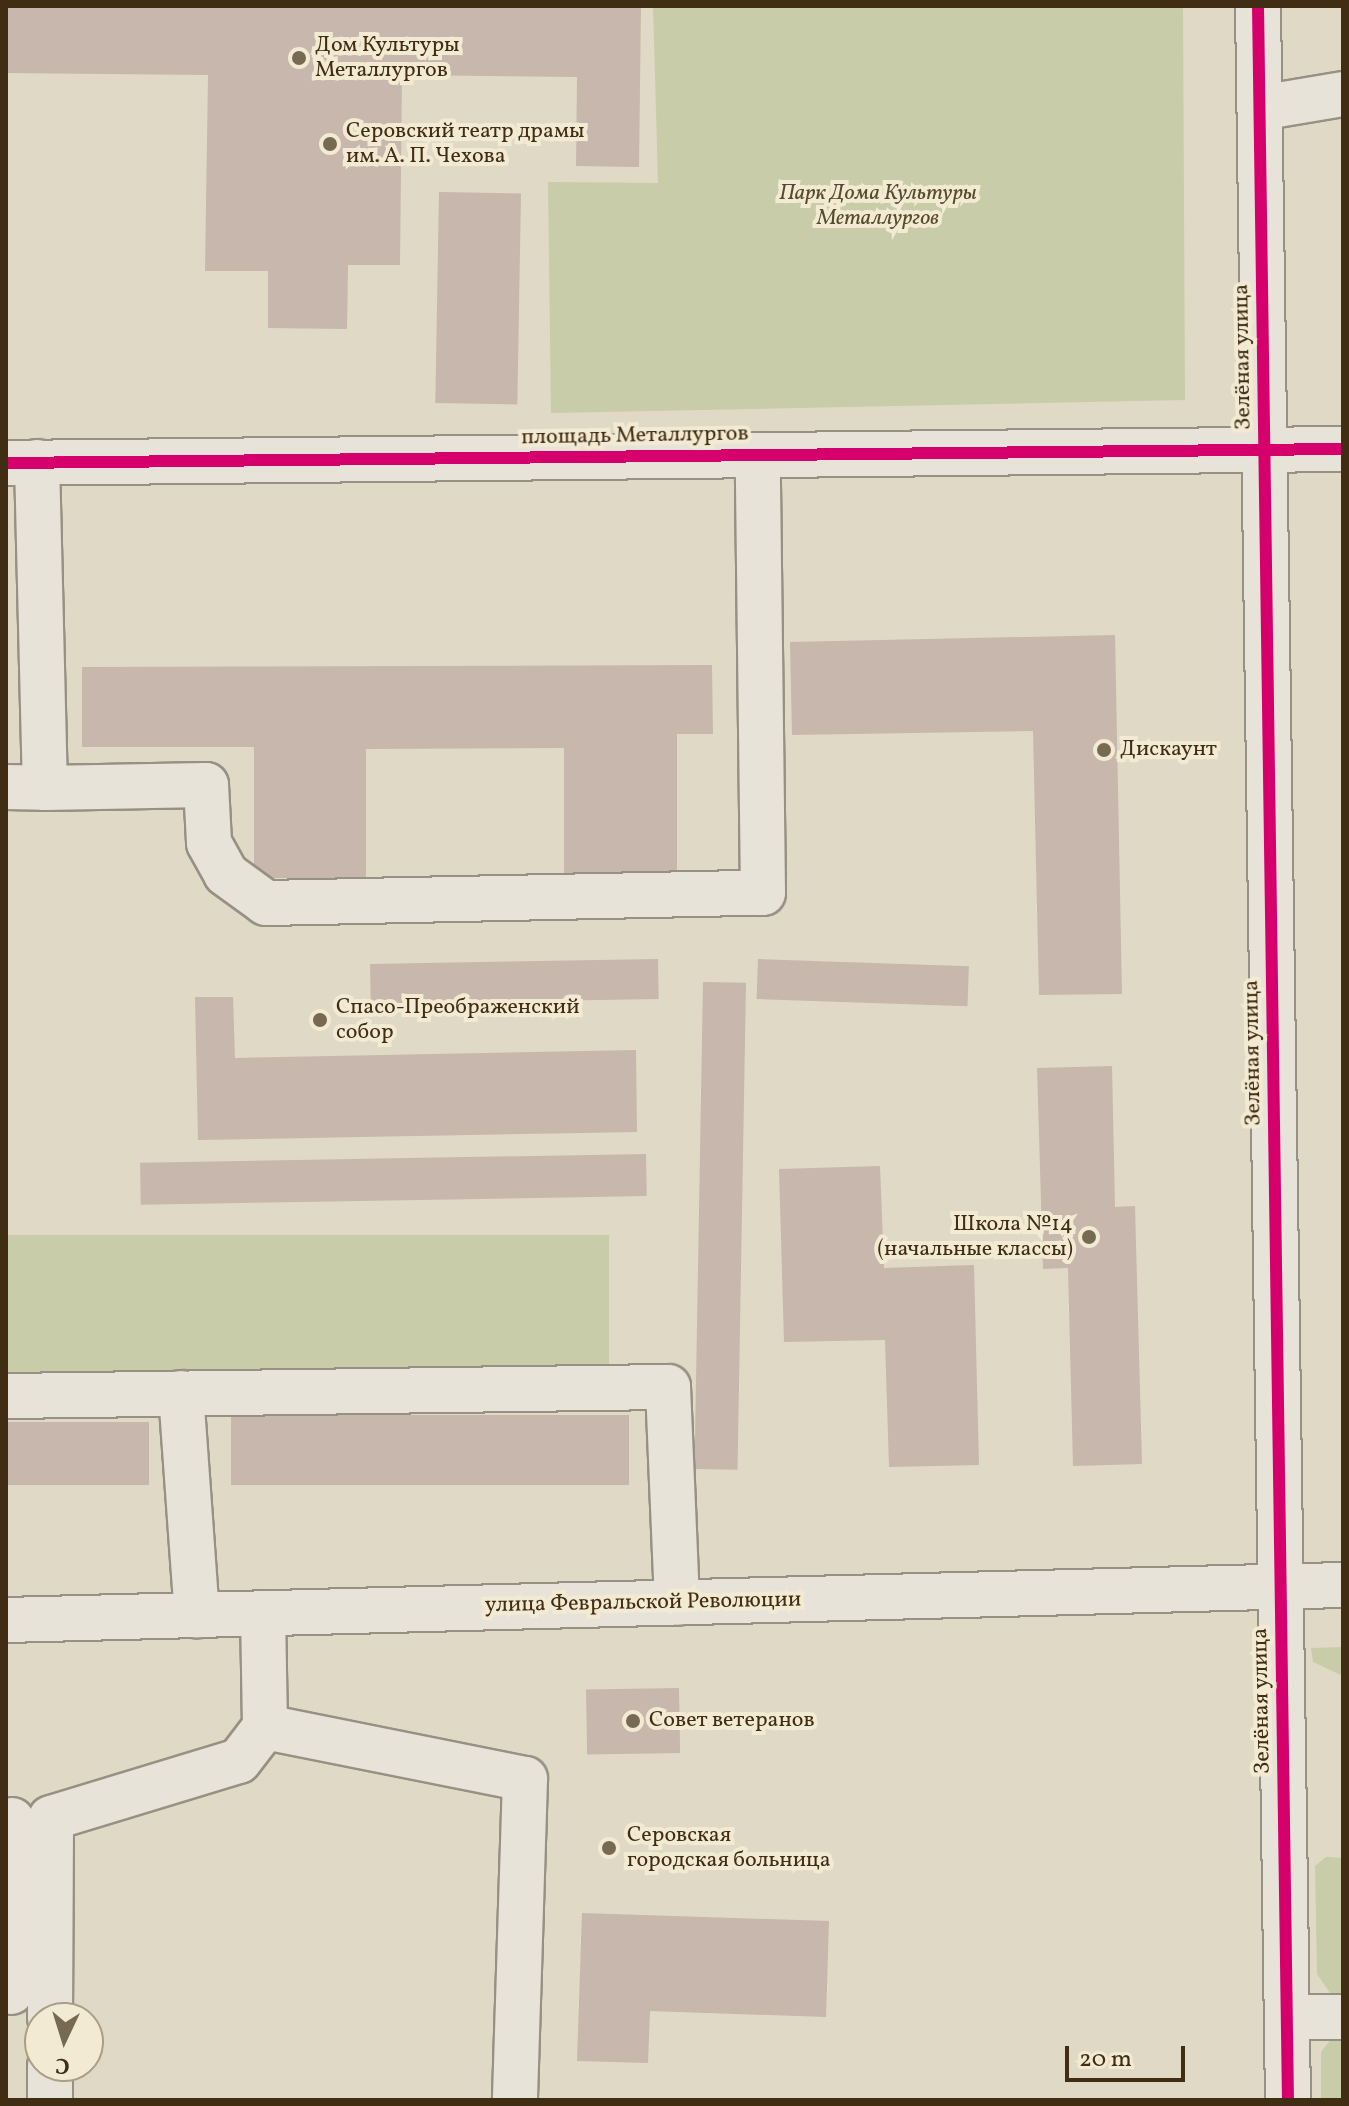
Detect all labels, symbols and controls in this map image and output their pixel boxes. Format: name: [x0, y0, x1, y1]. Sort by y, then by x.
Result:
place label: Дом Культуры Металлургов: [315, 32, 460, 84]
marker: Дом Культуры Металлургов: [290, 49, 308, 67]
place label: Серовский театр драмы им. А. П. Чехова: [346, 118, 585, 170]
marker: Серовский театр драмы им. А. П. Чехова: [321, 135, 339, 153]
park label: Парк Дома Культуры Металлургов: [779, 180, 977, 232]
street label: Зелёная улица: [1229, 283, 1257, 431]
street label: площадь Металлургов: [521, 421, 749, 451]
place label: Дискаунт: [1120, 737, 1217, 763]
marker: Дискаунт: [1095, 741, 1113, 759]
street label: Зелёная улица: [1239, 979, 1267, 1127]
place label: Спасо-Преображенский собор: [336, 994, 580, 1046]
marker: Спасо-Преображенский собор: [311, 1011, 329, 1029]
place label: Школа №14 (начальные классы): [878, 1211, 1073, 1262]
marker: Школа №14 (начальные классы): [1080, 1228, 1098, 1246]
street label: улица Февральской Революции: [484, 1587, 802, 1619]
street label: Зелёная улица: [1248, 1627, 1276, 1775]
place label: Совет ветеранов: [649, 1708, 815, 1734]
marker: Совет ветеранов: [624, 1712, 642, 1730]
place label: Серовская городская больница: [627, 1822, 831, 1874]
marker: Серовская городская больница: [598, 1837, 620, 1859]
north arrow: [24, 2002, 104, 2082]
scale bar: [1069, 2030, 1189, 2080]
text: 20 m: [1079, 2043, 1132, 2077]
text: С: [54, 2048, 71, 2080]

